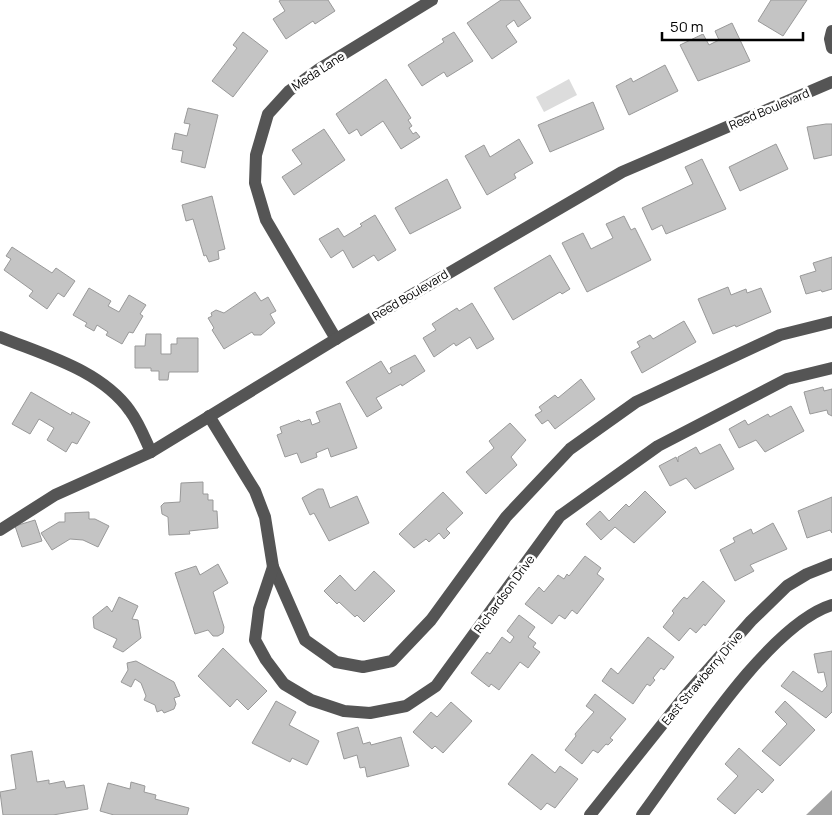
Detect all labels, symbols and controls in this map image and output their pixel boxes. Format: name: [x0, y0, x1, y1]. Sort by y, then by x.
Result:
scale bar: [662, 10, 803, 42]
text: 50 m: [670, 16, 704, 37]
street label: Meda Lane: [288, 47, 348, 95]
street label: Reed Boulevard: [726, 84, 812, 134]
street label: Reed Boulevard: [369, 266, 451, 324]
street label: Richardson Drive: [470, 551, 538, 637]
street label: East Strawberry Drive: [657, 627, 747, 729]

